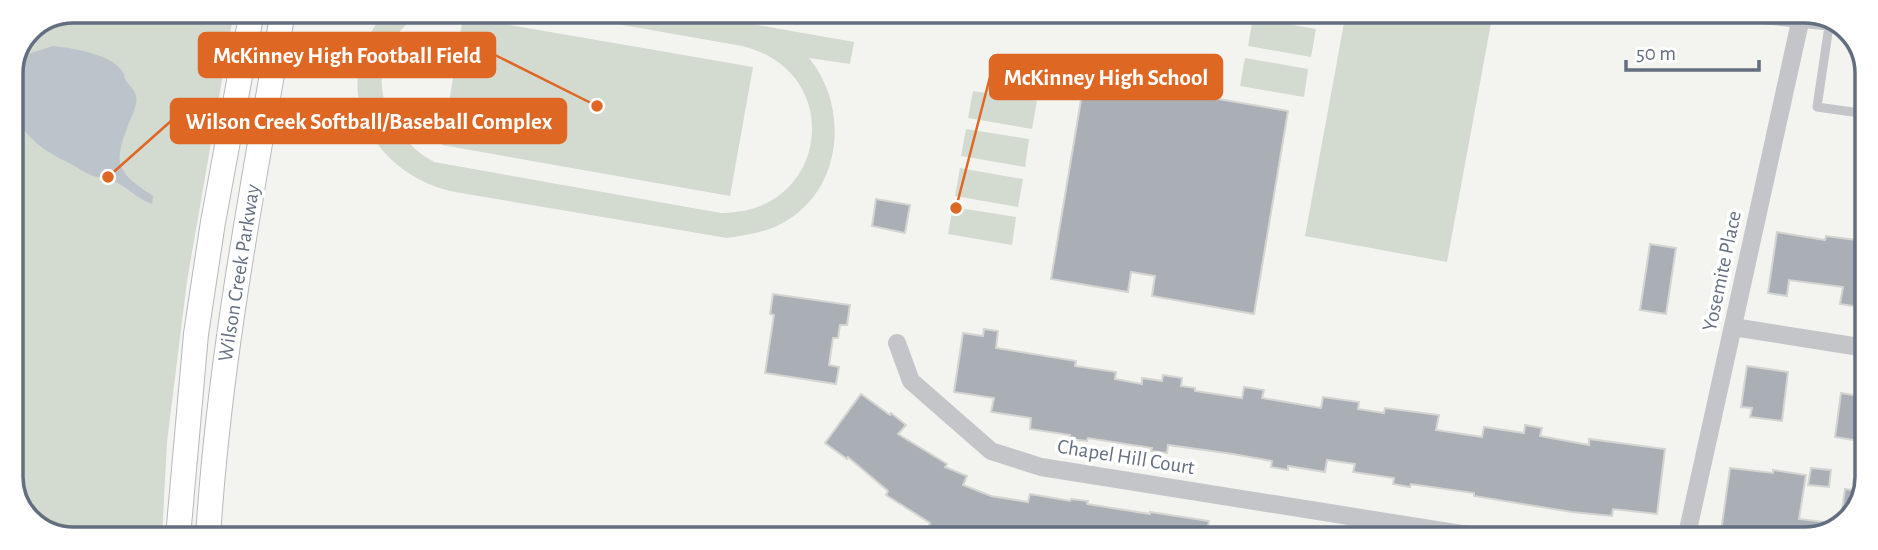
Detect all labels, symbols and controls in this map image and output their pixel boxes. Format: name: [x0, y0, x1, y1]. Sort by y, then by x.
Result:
scale bar: [1626, 28, 1759, 72]
callout: McKinney High Football Field: [199, 33, 495, 77]
text: 50 m: [1636, 43, 1676, 64]
text: McKinney High Football Field: [213, 45, 481, 68]
callout: McKinney High School: [990, 55, 1222, 99]
text: McKinney High School: [1004, 67, 1208, 90]
callout: Wilson Creek Softball/Baseball Complex: [171, 99, 566, 143]
text: Wilson Creek Softball/Baseball Complex: [186, 111, 553, 134]
street label: Wilson Creek Parkway: [215, 183, 263, 363]
street label: Yosemite Place: [1699, 209, 1745, 333]
street label: Chapel Hill Court: [1056, 436, 1196, 478]

